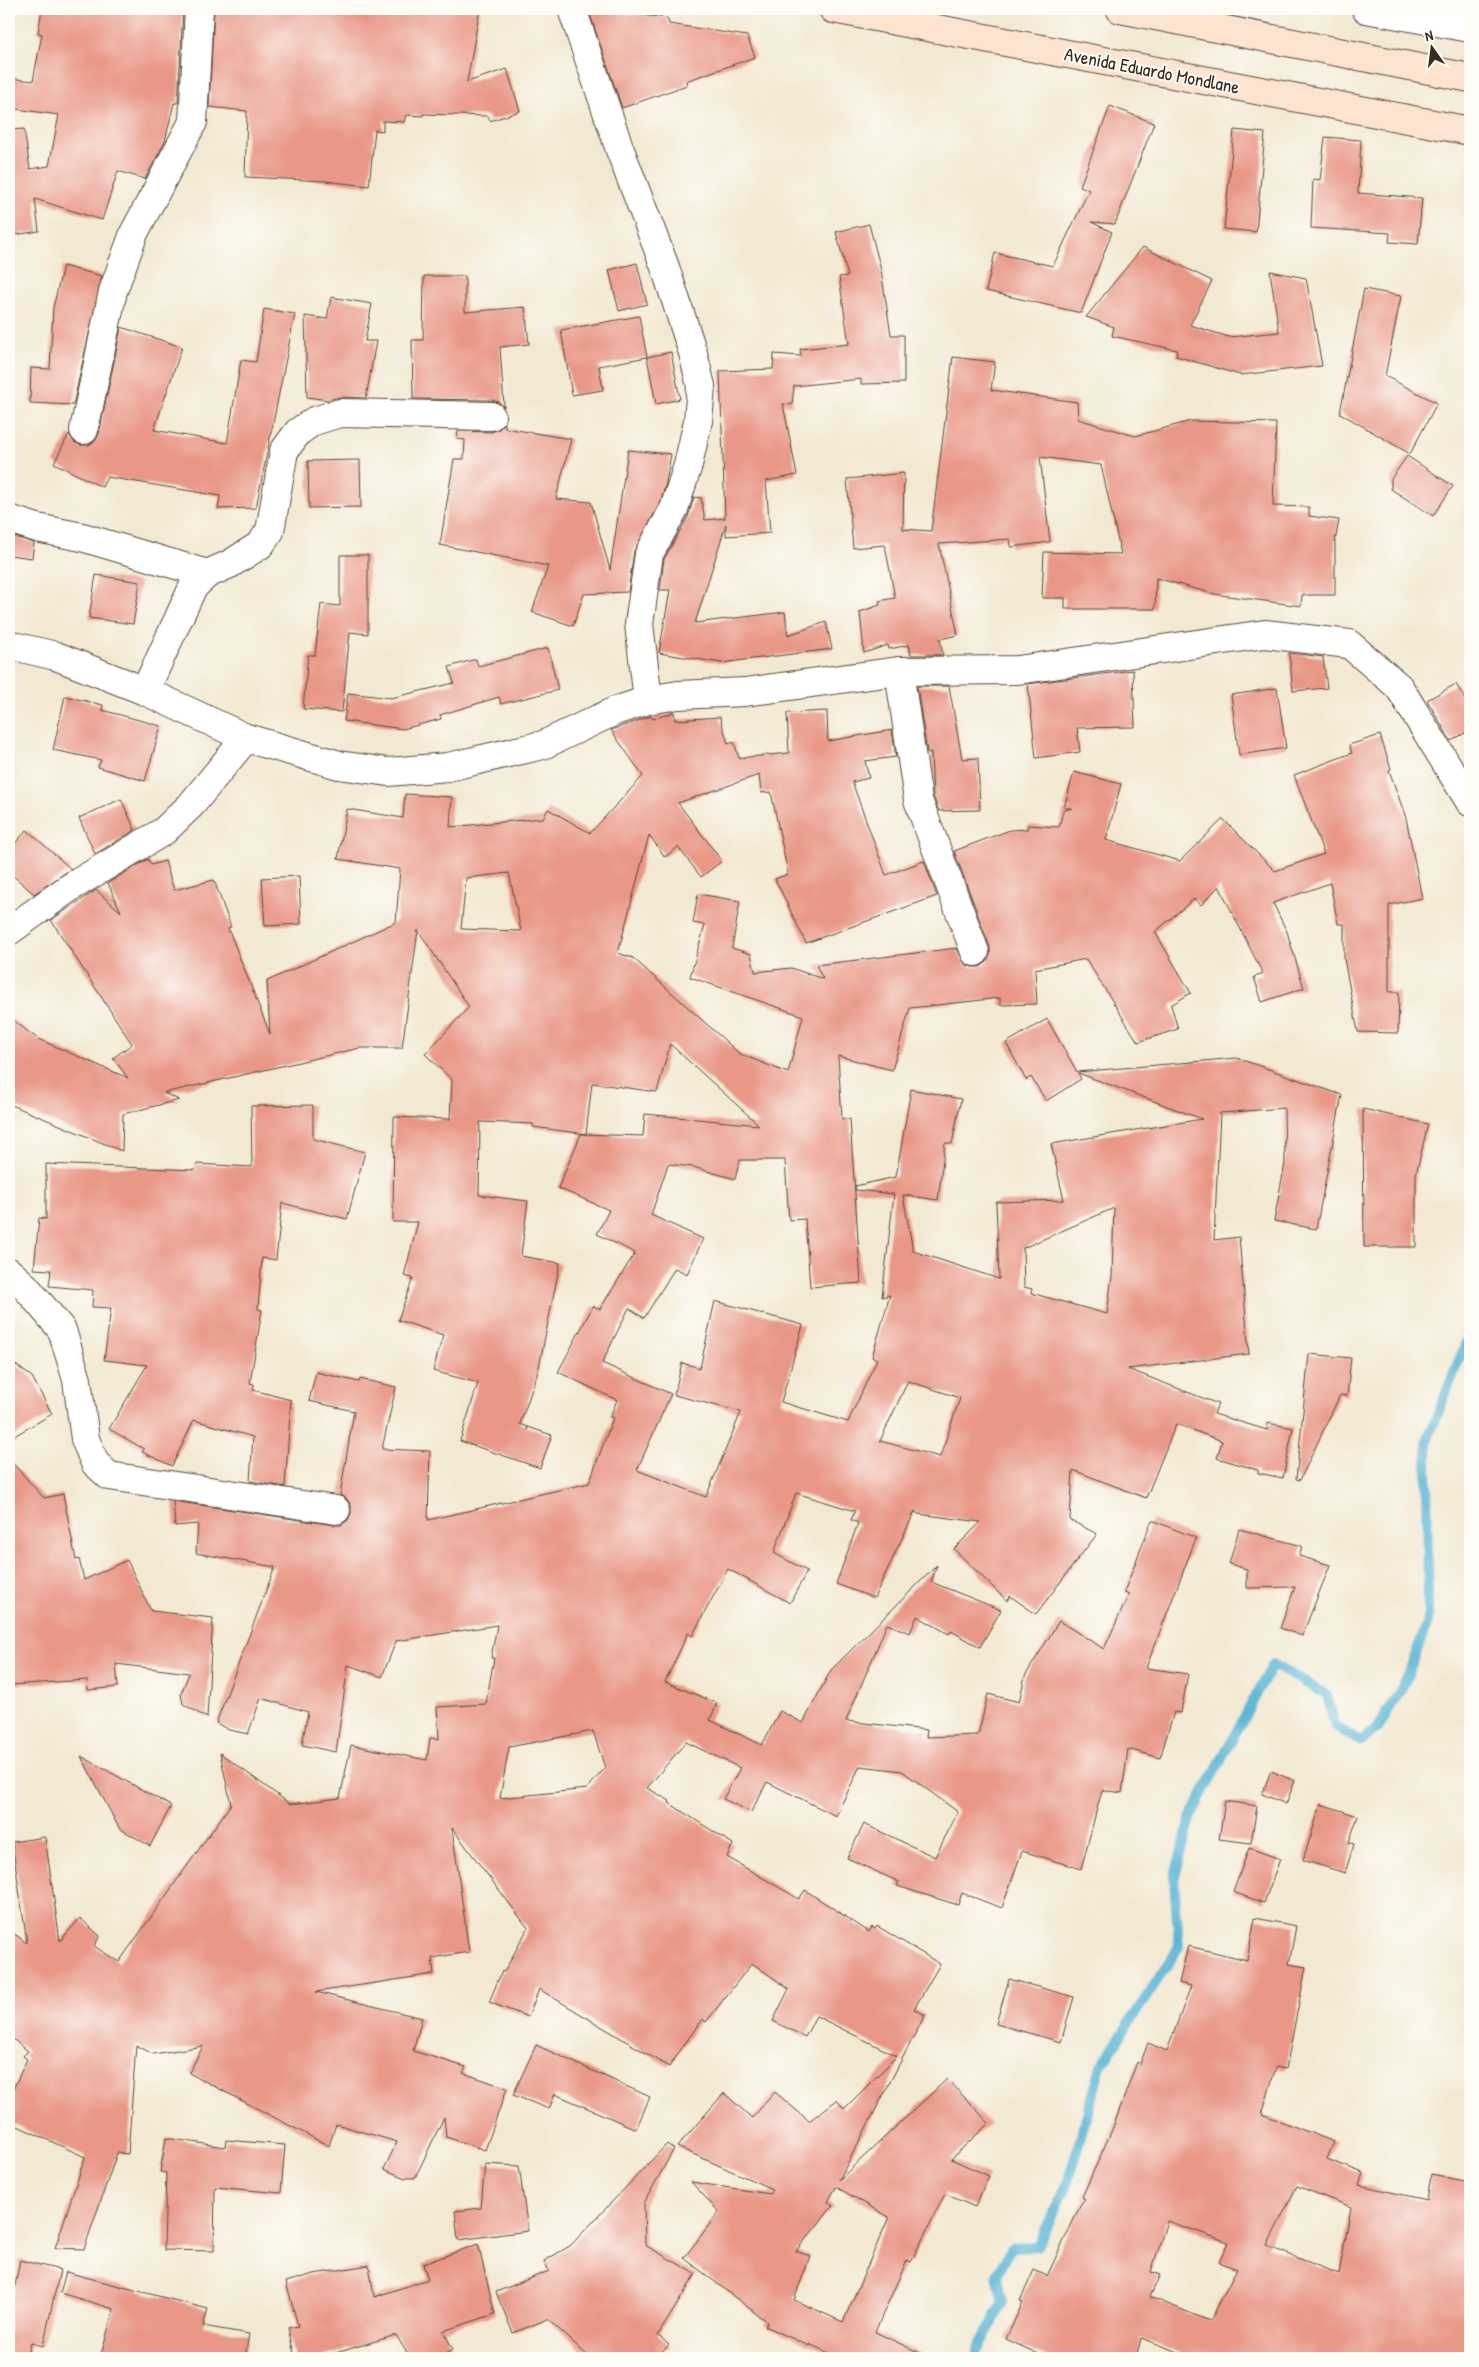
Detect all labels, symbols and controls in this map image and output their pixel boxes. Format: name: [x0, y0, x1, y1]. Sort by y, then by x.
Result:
north arrow: [1406, 22, 1456, 72]
text: N: [1423, 25, 1435, 45]
street label: Avenida Eduardo Mondlane: [1062, 40, 1242, 100]

